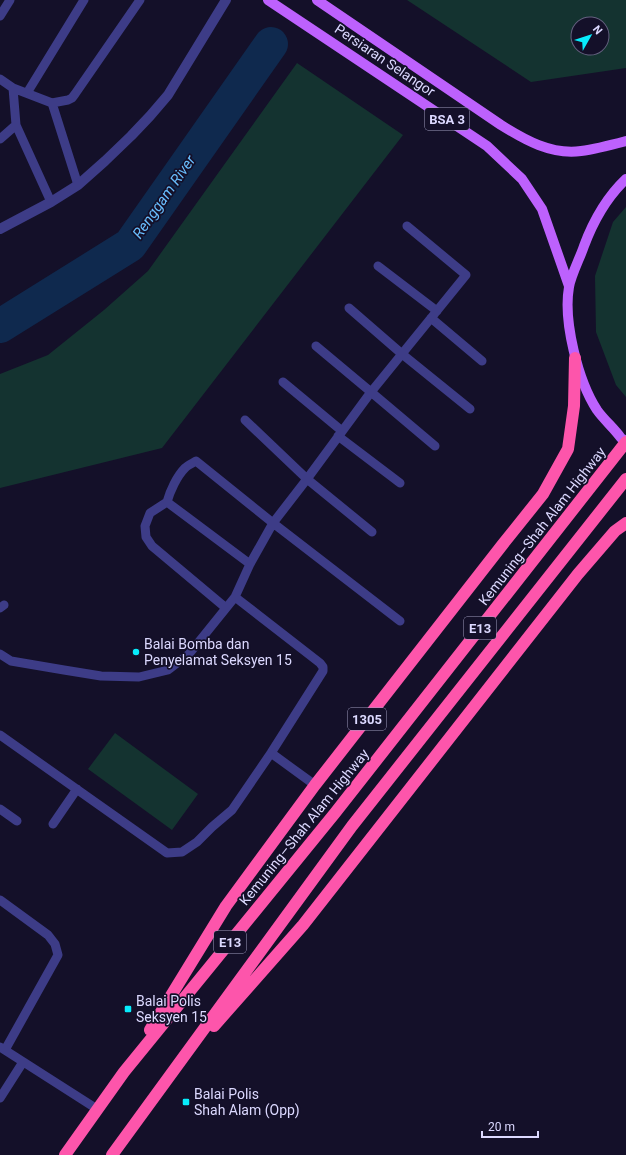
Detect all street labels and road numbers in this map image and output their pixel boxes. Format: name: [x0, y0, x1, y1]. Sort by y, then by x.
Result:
street label: Persiaran Selangor: [332, 21, 438, 100]
road number: BSA 3: [425, 108, 469, 130]
street label: Kemuning–Shah Alam Highway: [475, 443, 609, 608]
road number: E13: [464, 617, 496, 639]
road number: 1305: [348, 708, 386, 730]
street label: Kemuning–Shah Alam Highway: [236, 745, 372, 908]
road number: E13: [214, 931, 246, 953]

